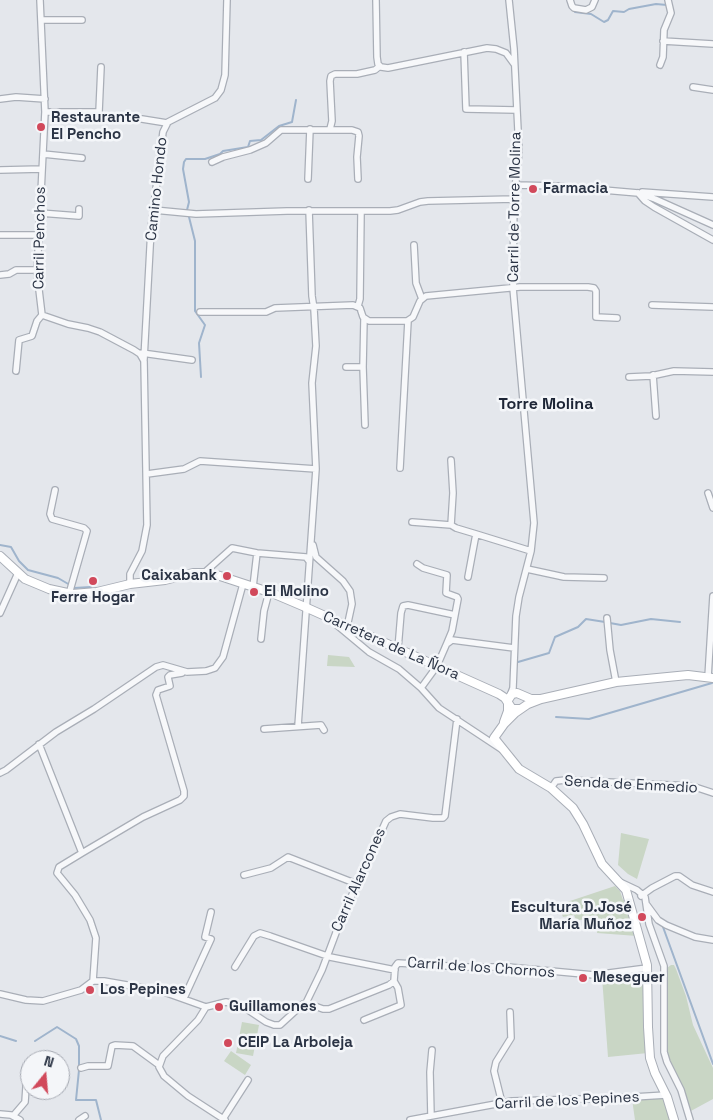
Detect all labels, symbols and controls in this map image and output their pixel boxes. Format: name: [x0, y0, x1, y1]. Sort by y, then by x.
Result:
place label: Restaurante El Pencho: [51, 109, 140, 144]
marker: Restaurante El Pencho: [35, 121, 47, 133]
street label: Carril de Torre Molina: [505, 131, 525, 283]
street label: Camino Hondo: [143, 136, 171, 242]
place label: Farmacia: [543, 180, 608, 198]
marker: Farmacia: [527, 183, 539, 195]
street label: Carril Penchos: [30, 186, 50, 290]
district label: Torre Molina: [499, 395, 593, 415]
place label: Caixabank: [141, 567, 217, 585]
marker: Caixabank: [221, 570, 233, 582]
marker: Ferre Hogar: [87, 575, 99, 587]
place label: El Molino: [264, 583, 329, 601]
marker: El Molino: [248, 586, 260, 598]
place label: Ferre Hogar: [51, 589, 135, 607]
street label: Carretera de La Ñora: [320, 608, 462, 684]
street label: Senda de Enmedio: [564, 773, 698, 797]
street label: Carril Alarcones: [328, 825, 390, 935]
place label: Escultura D.José María Muñoz: [511, 899, 632, 934]
marker: Escultura D.José María Muñoz: [636, 911, 648, 923]
street label: Carril de los Chornos: [407, 954, 555, 982]
place label: Meseguer: [593, 969, 665, 987]
marker: Meseguer: [577, 972, 589, 984]
place label: Los Pepines: [100, 981, 186, 999]
marker: Los Pepines: [84, 984, 96, 996]
place label: Guillamones: [229, 998, 317, 1016]
marker: Guillamones: [213, 1001, 225, 1013]
place label: CEIP La Arboleja: [238, 1034, 353, 1052]
marker: CEIP La Arboleja: [222, 1037, 234, 1049]
north arrow: [20, 1050, 70, 1100]
text: N: [42, 1052, 56, 1072]
street label: Carril de los Pepines: [494, 1088, 640, 1114]

